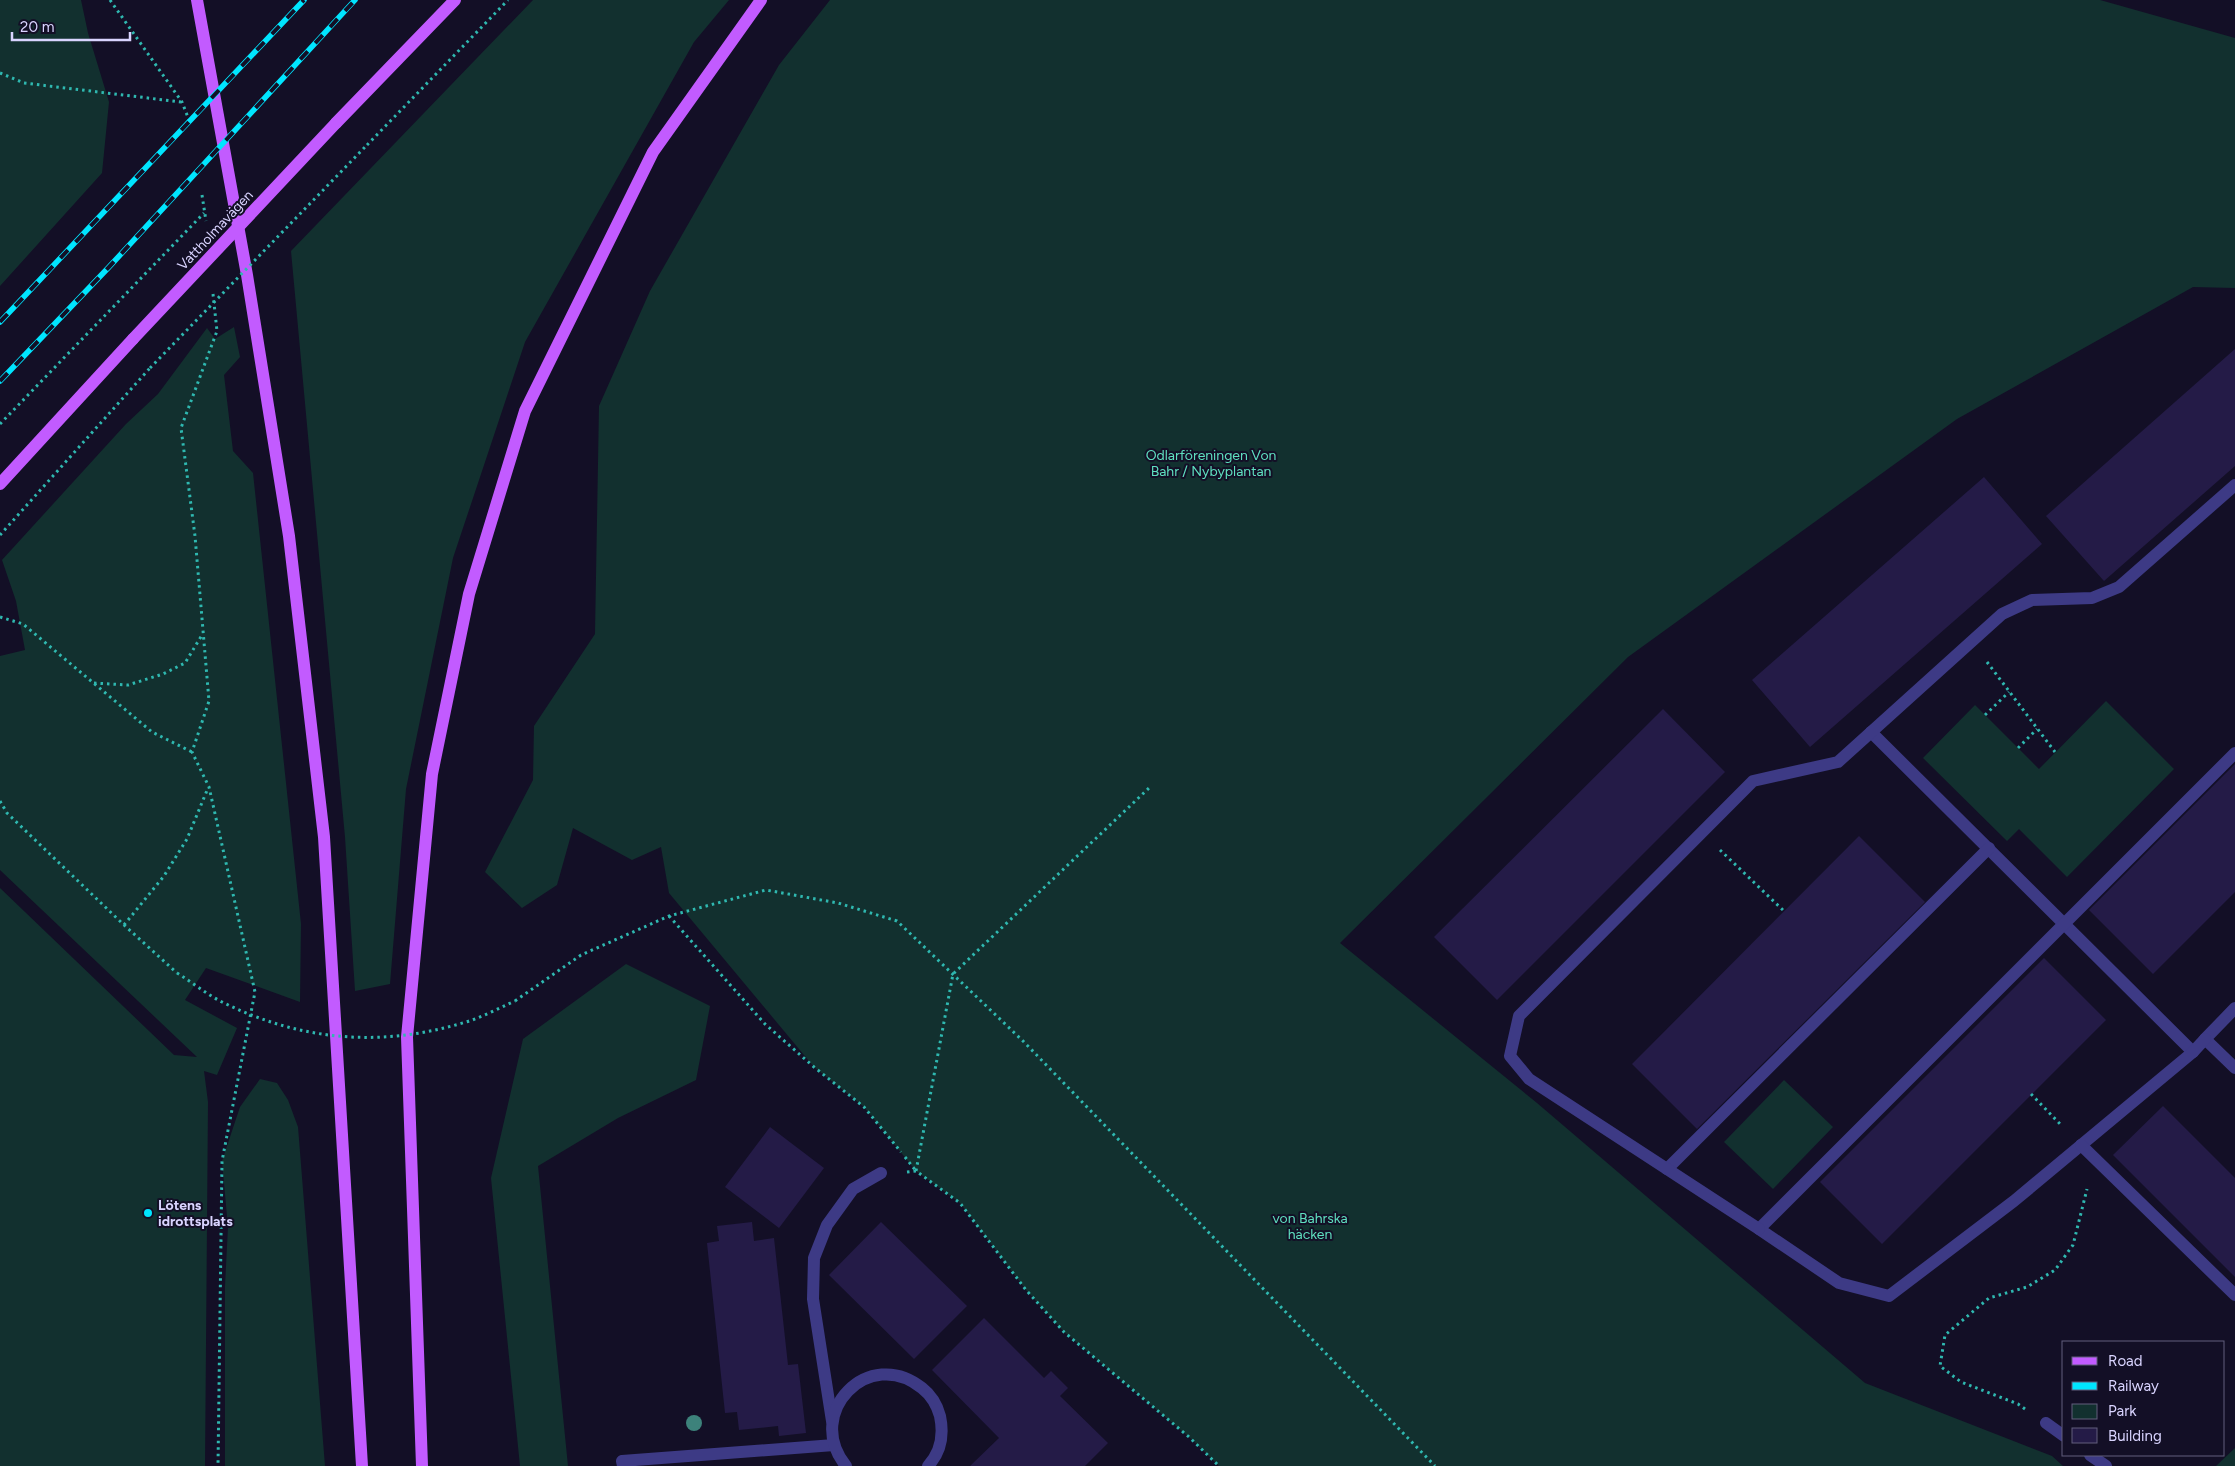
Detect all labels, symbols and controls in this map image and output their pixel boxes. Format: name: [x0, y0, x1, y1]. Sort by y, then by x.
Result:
scale bar: [12, 10, 130, 42]
text: 20 m: [20, 18, 54, 36]
street label: Vattholmavägen: [174, 187, 257, 274]
park label: Odlarföreningen Von Bahr / Nybyplantan: [1146, 447, 1277, 480]
place label: Lötens idrottsplats: [158, 1197, 233, 1230]
marker: Lötens idrottsplats: [142, 1207, 154, 1219]
park label: von Bahrska häcken: [1272, 1210, 1348, 1243]
legend: [2062, 1341, 2225, 1456]
text: Road: [2108, 1352, 2143, 1370]
text: Railway: [2108, 1377, 2159, 1395]
text: Park: [2108, 1402, 2137, 1420]
text: Building: [2108, 1427, 2162, 1445]

